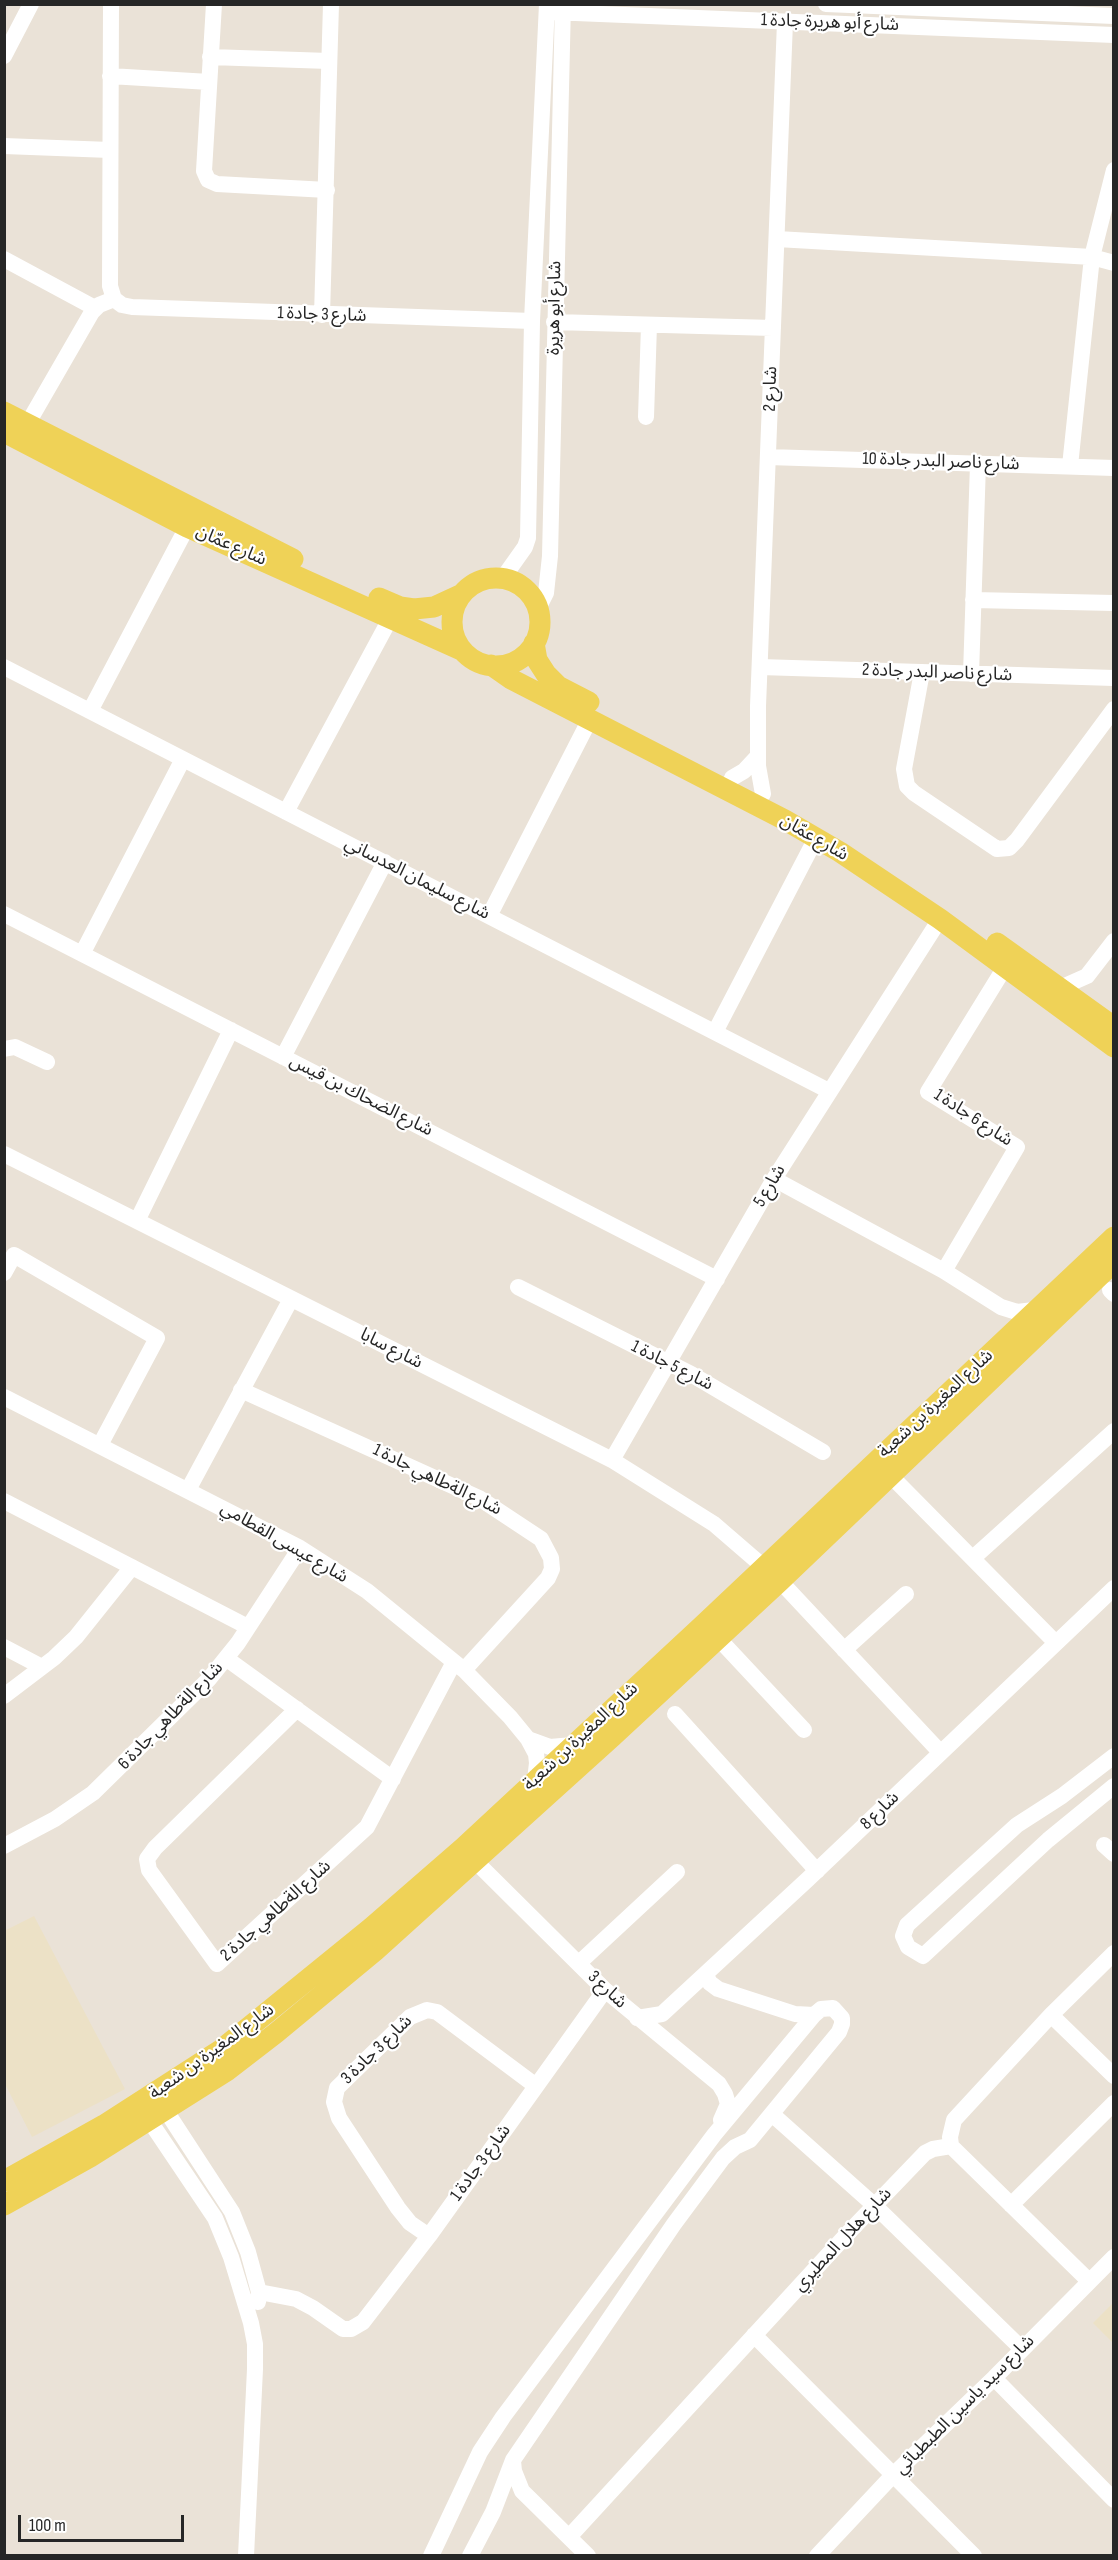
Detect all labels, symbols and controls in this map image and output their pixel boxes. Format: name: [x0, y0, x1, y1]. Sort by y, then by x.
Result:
street label: شارع أبو هريرة جادة 1: [761, 10, 899, 36]
street label: شارع أبو هريرة: [543, 261, 567, 355]
street label: شارع 3 جادة 1: [277, 303, 367, 327]
street label: شارع 2: [759, 366, 783, 412]
street label: شارع ناصر البدر جادة 10: [862, 448, 1020, 476]
street label: شارع عمّان: [192, 521, 270, 571]
street label: شارع ناصر البدر جادة 2: [861, 660, 1013, 686]
street label: شارع عمّان: [776, 810, 852, 866]
street label: شارع سليمان العدساني: [341, 833, 493, 925]
street label: شارع الضحاك بن قيس: [286, 1051, 436, 1141]
street label: شارع 6 جادة 1: [930, 1085, 1016, 1151]
street label: شارع 5: [749, 1161, 791, 1211]
street label: شارع سابا: [356, 1324, 426, 1374]
street label: شارع 5 جادة 1: [627, 1336, 717, 1396]
street label: شارع المغيرة بن شعبة: [874, 1345, 998, 1463]
street label: شارع الةطاهي جادة 1: [369, 1440, 505, 1520]
street label: شارع عيسى القطامي: [216, 1498, 352, 1588]
street label: شارع الةطاهي جادة 6: [114, 1657, 228, 1775]
street label: شارع المغيرة بن شعبة: [519, 1678, 643, 1796]
street label: شارع 8: [856, 1787, 904, 1835]
street label: شارع الةطاهي جادة 2: [216, 1856, 336, 1966]
street label: شارع 3: [583, 1967, 631, 2013]
street label: شارع المغيرة بن شعبة: [145, 1999, 279, 2105]
street label: شارع 3 جادة 3: [337, 2011, 417, 2089]
street label: شارع 3 جادة 1: [446, 2121, 516, 2205]
street label: شارع هلال المطيري: [789, 2184, 897, 2296]
street label: شارع سيد ياسين الطبطبائي: [891, 2331, 1039, 2479]
scale bar: [21, 2503, 188, 2541]
text: 100 m: [29, 2515, 66, 2536]

